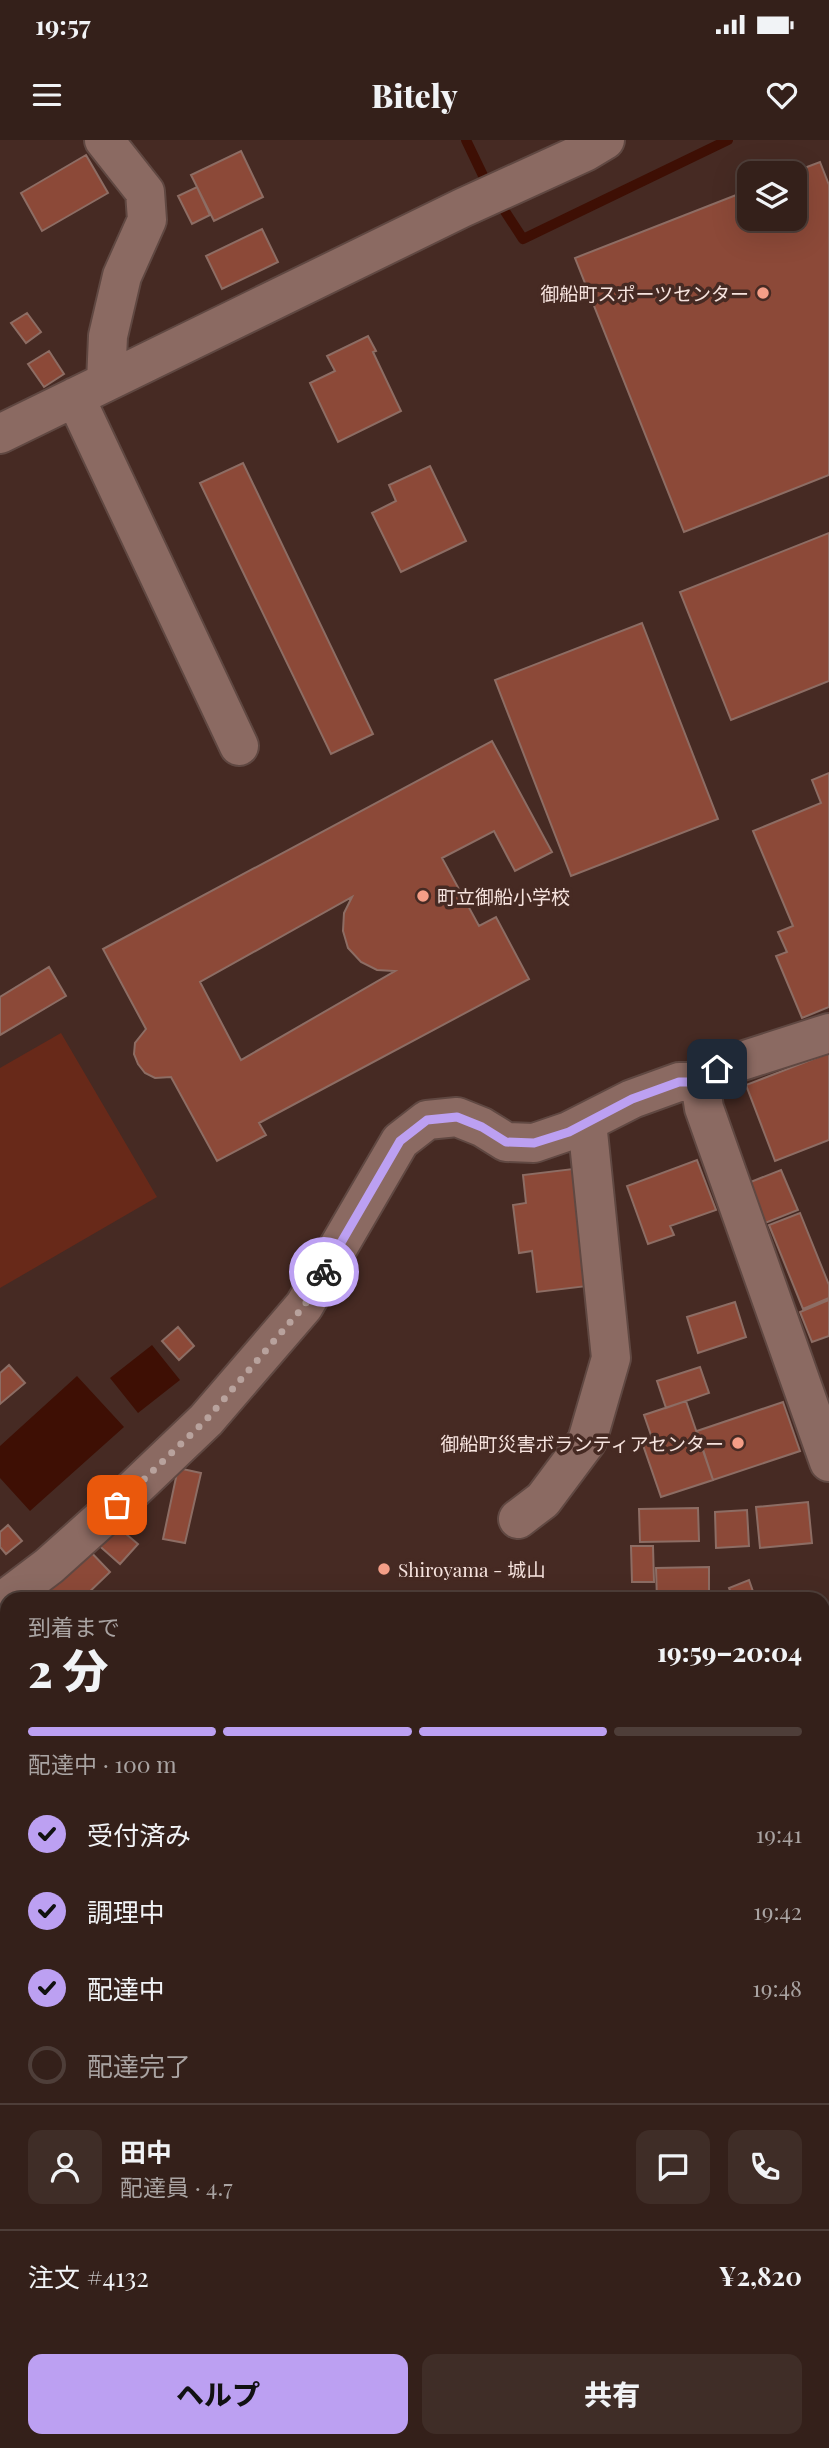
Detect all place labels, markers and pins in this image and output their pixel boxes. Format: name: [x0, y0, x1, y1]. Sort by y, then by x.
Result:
place label: 御船町スポーツセンター: [540, 280, 749, 306]
marker: 御船町スポーツセンター: [755, 285, 771, 301]
place label: 町立御船小学校: [437, 883, 570, 909]
marker: 町立御船小学校: [415, 888, 431, 904]
pin: [687, 1039, 747, 1099]
place label: 御船町災害ボランティアセンター: [441, 1430, 724, 1456]
marker: 御船町災害ボランティアセンター: [730, 1435, 746, 1451]
pin: [87, 1475, 147, 1535]
place label: Shiroyama - 城山: [398, 1556, 545, 1582]
marker: Shiroyama - 城山: [376, 1561, 392, 1577]

